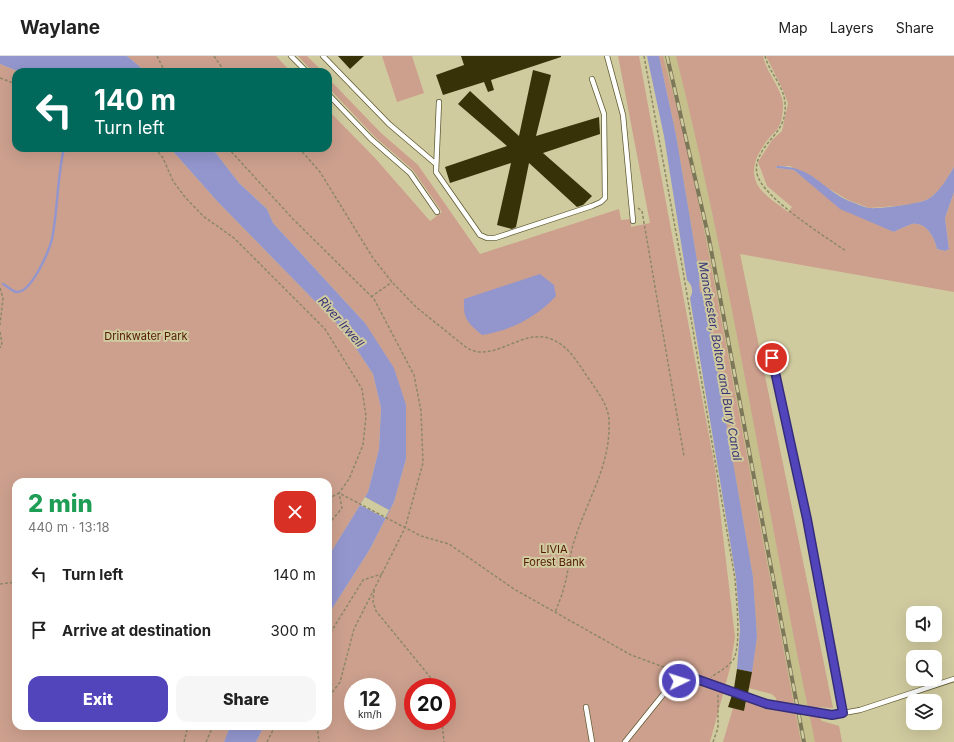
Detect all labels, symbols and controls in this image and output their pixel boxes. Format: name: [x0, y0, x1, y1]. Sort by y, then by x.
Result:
text: Waylane: [20, 16, 100, 39]
text: Map: [779, 19, 808, 36]
text: Layers: [830, 19, 874, 36]
text: Share: [896, 19, 934, 36]
text: 140 m: [94, 83, 176, 117]
icon: left: [28, 84, 80, 136]
text: Turn left: [94, 117, 164, 138]
water label: Manchester, Bolton and Bury Canal: [696, 260, 745, 462]
water label: River Irwell: [315, 293, 367, 350]
park label: Drinkwater Park: [104, 329, 188, 343]
pin: [755, 341, 789, 375]
icon: arrive: [761, 347, 783, 369]
text: 2 min: [28, 489, 93, 518]
button: close: [274, 491, 316, 533]
text: 440 m · 13:18: [28, 519, 110, 535]
park label: LIVIA Forest Bank: [523, 542, 585, 569]
icon: left: [28, 563, 50, 585]
text: Turn left: [62, 565, 123, 584]
text: 140 m: [273, 565, 316, 584]
map controls: [906, 606, 942, 730]
button: sound: [906, 606, 942, 642]
icon: arrive: [28, 619, 50, 641]
text: Arrive at destination: [62, 621, 211, 640]
text: 300 m: [270, 621, 316, 640]
button: search: [906, 650, 942, 686]
position arrow: [658, 660, 700, 702]
button: Exit: [28, 676, 168, 722]
button: Share: [176, 676, 316, 722]
speed limit sign: 20: [404, 678, 456, 730]
text: 12: [359, 687, 381, 711]
button: layers: [906, 694, 942, 730]
text: km/h: [358, 708, 382, 720]

